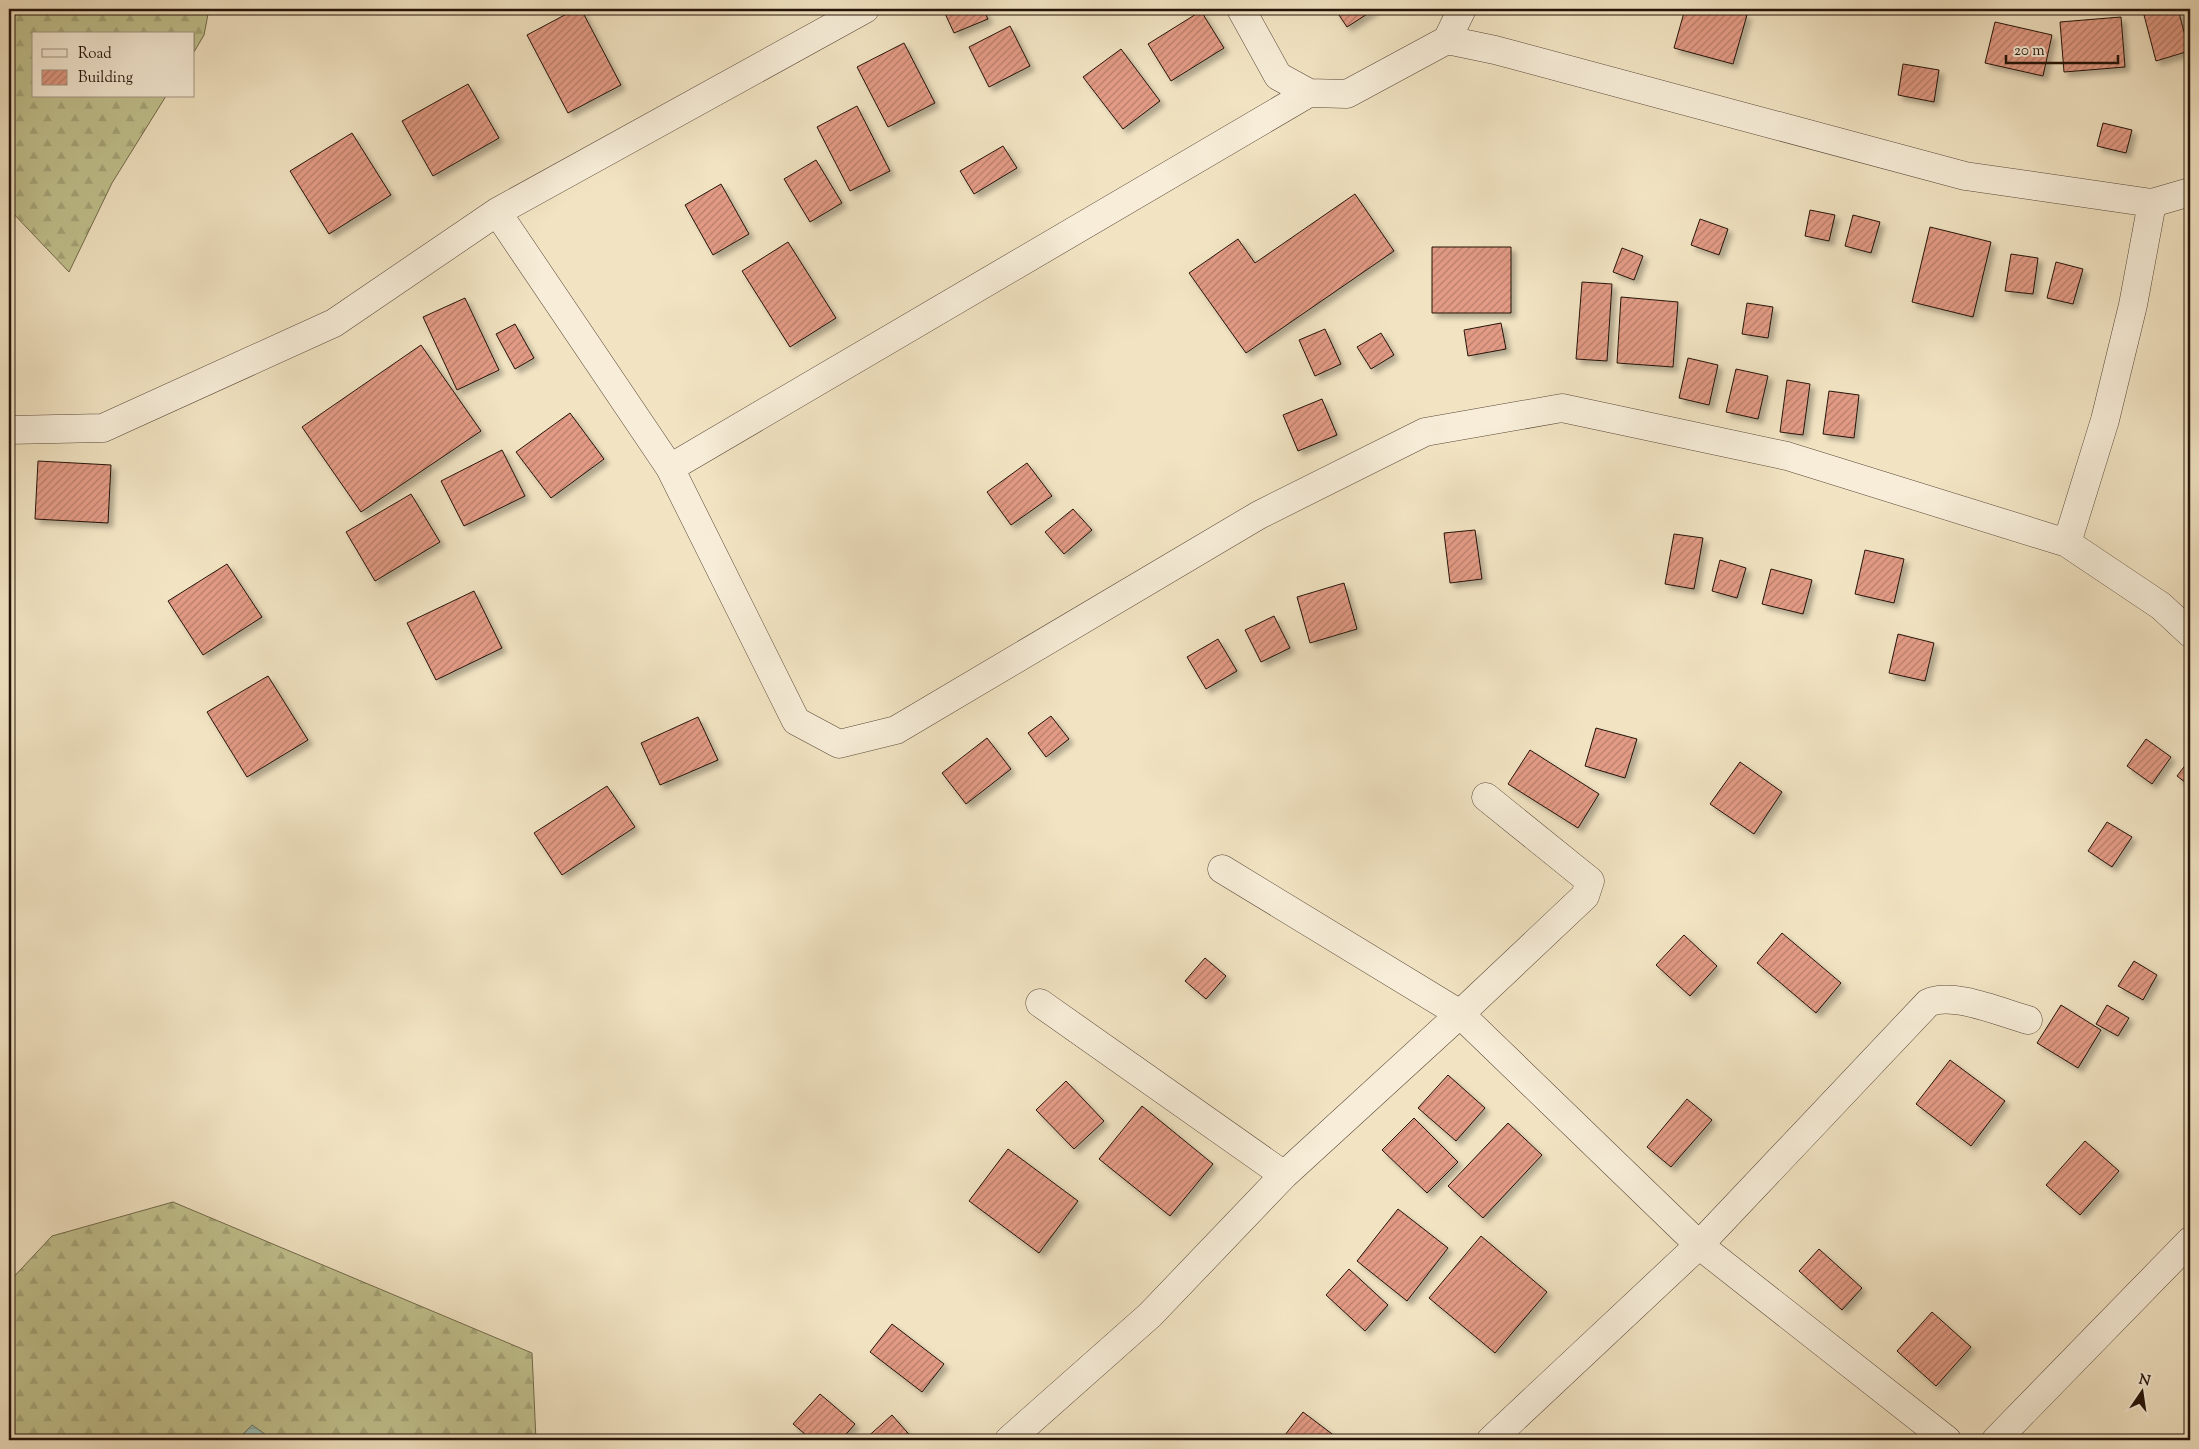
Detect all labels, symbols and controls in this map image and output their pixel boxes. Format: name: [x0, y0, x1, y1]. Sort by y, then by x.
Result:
legend: [32, 32, 195, 98]
scale bar: [2006, 32, 2119, 64]
text: 20 m: [2014, 41, 2045, 62]
text: Road: [78, 44, 112, 65]
text: Building: [78, 68, 133, 89]
north arrow: [2116, 1366, 2166, 1416]
text: N: [2137, 1370, 2152, 1392]

